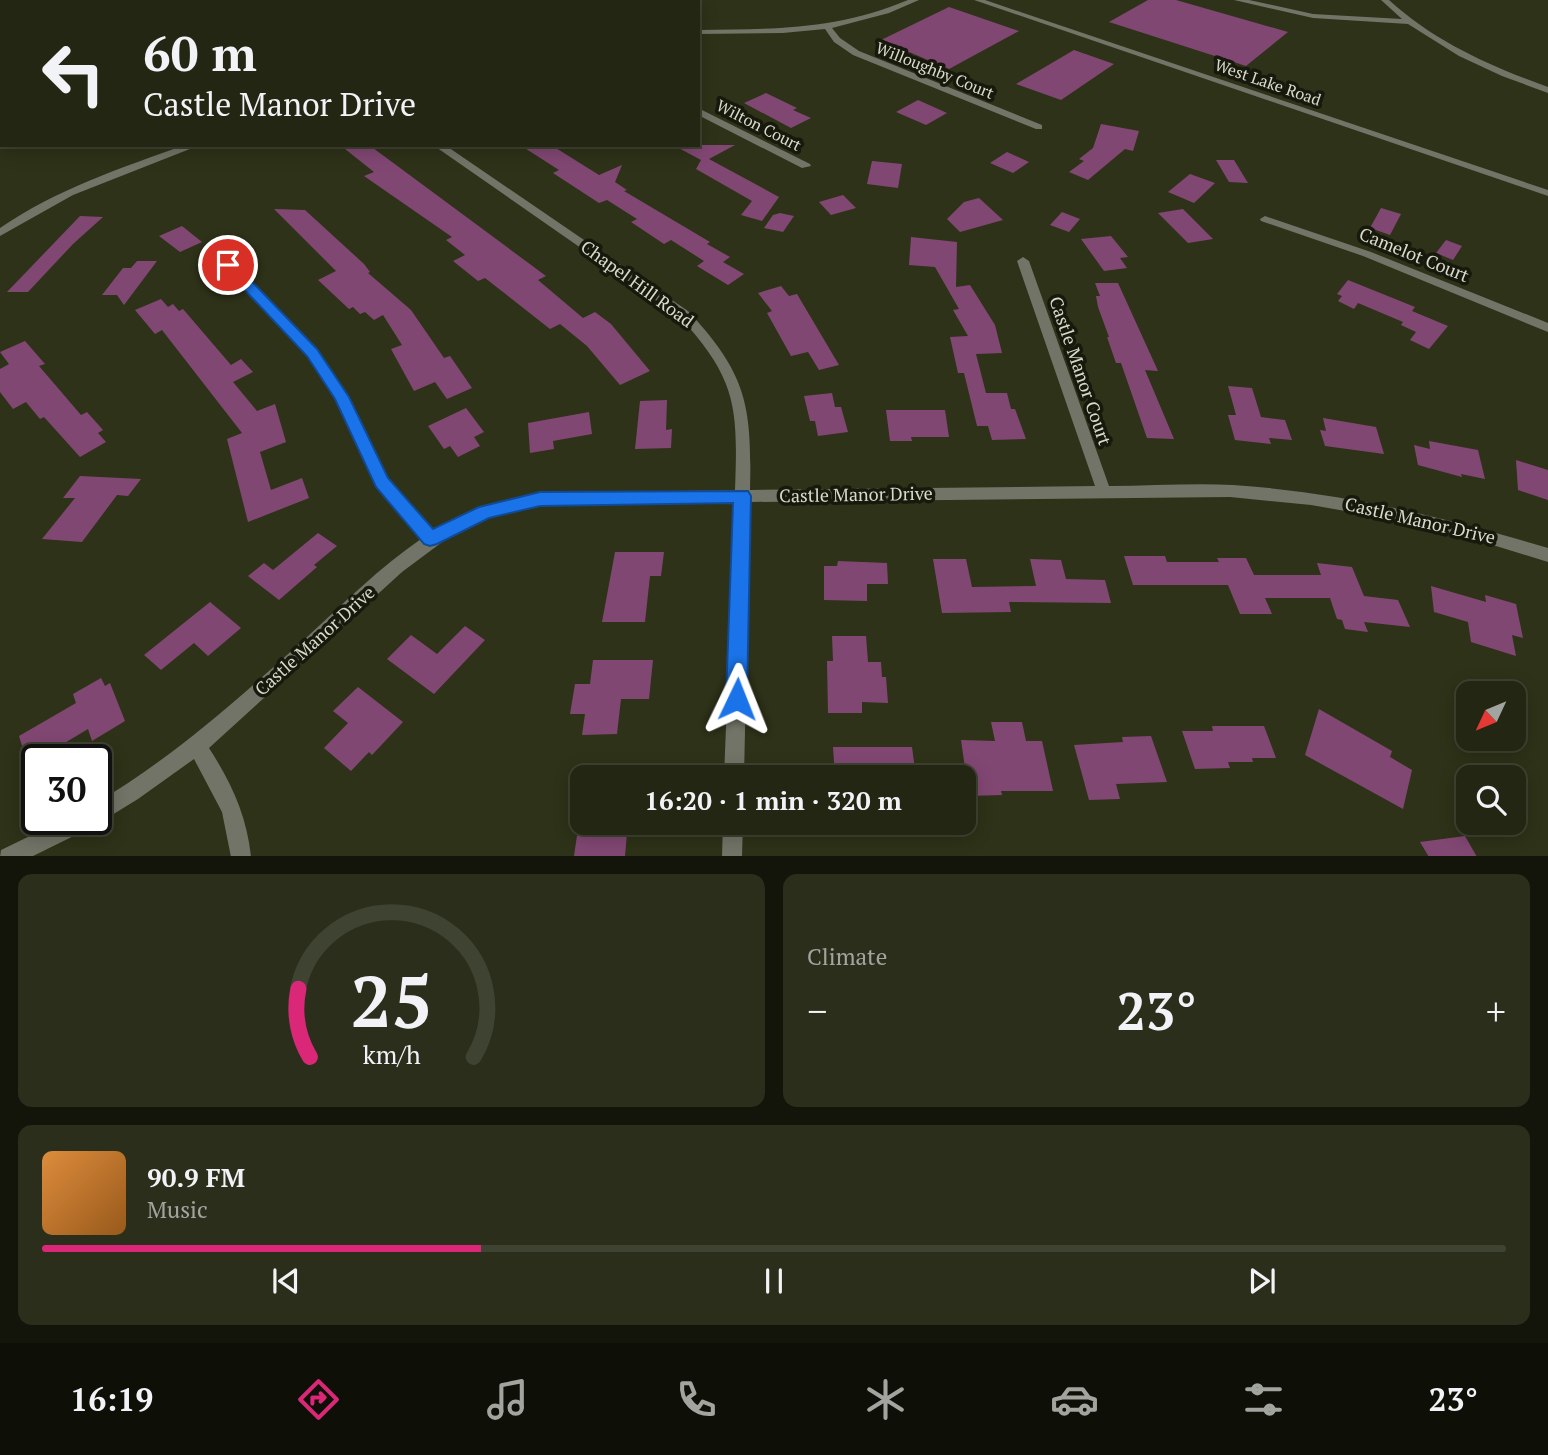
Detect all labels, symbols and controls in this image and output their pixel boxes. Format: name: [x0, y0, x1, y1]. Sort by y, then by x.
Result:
text: 60 m: [143, 20, 257, 85]
icon: left: [28, 28, 119, 119]
street label: Willoughby Court: [873, 36, 997, 104]
street label: West Lake Road: [1212, 53, 1324, 111]
text: Castle Manor Drive: [143, 83, 416, 125]
street label: Wilton Court: [713, 94, 805, 156]
street label: Camelot Court: [1356, 221, 1473, 287]
street label: Chapel Hill Road: [576, 234, 699, 332]
pin: [198, 235, 258, 295]
icon: arrive: [209, 246, 247, 284]
street label: Castle Manor Court: [1044, 293, 1118, 448]
street label: Castle Manor Drive: [779, 481, 933, 507]
street label: Castle Manor Drive: [1343, 491, 1498, 549]
street label: Castle Manor Drive: [249, 580, 379, 701]
position arrow: [700, 662, 774, 736]
north arrow: [1456, 681, 1526, 751]
map controls: [1456, 681, 1526, 835]
speed limit sign: 30: [21, 744, 112, 835]
button: search: [1456, 765, 1526, 835]
text: 16:20 · 1 min · 320 m: [644, 783, 902, 817]
text: Climate: [807, 941, 887, 972]
text: 25: [350, 951, 433, 1048]
text: 23°: [1116, 976, 1197, 1045]
text: −: [807, 986, 827, 1036]
text: +: [1486, 986, 1506, 1036]
text: km/h: [363, 1037, 421, 1070]
text: 90.9 FM: [147, 1160, 245, 1194]
text: Music: [147, 1194, 208, 1225]
icon: previous: [267, 1262, 305, 1300]
icon: pause: [755, 1262, 793, 1300]
icon: next: [1243, 1262, 1281, 1300]
icon: directions: [294, 1375, 343, 1424]
icon: music: [483, 1375, 532, 1424]
icon: phone: [672, 1375, 721, 1424]
icon: climate: [861, 1375, 910, 1424]
icon: car: [1050, 1375, 1099, 1424]
icon: filters: [1239, 1375, 1288, 1424]
text: 16:19: [70, 1378, 153, 1420]
text: 23°: [1428, 1378, 1478, 1420]

